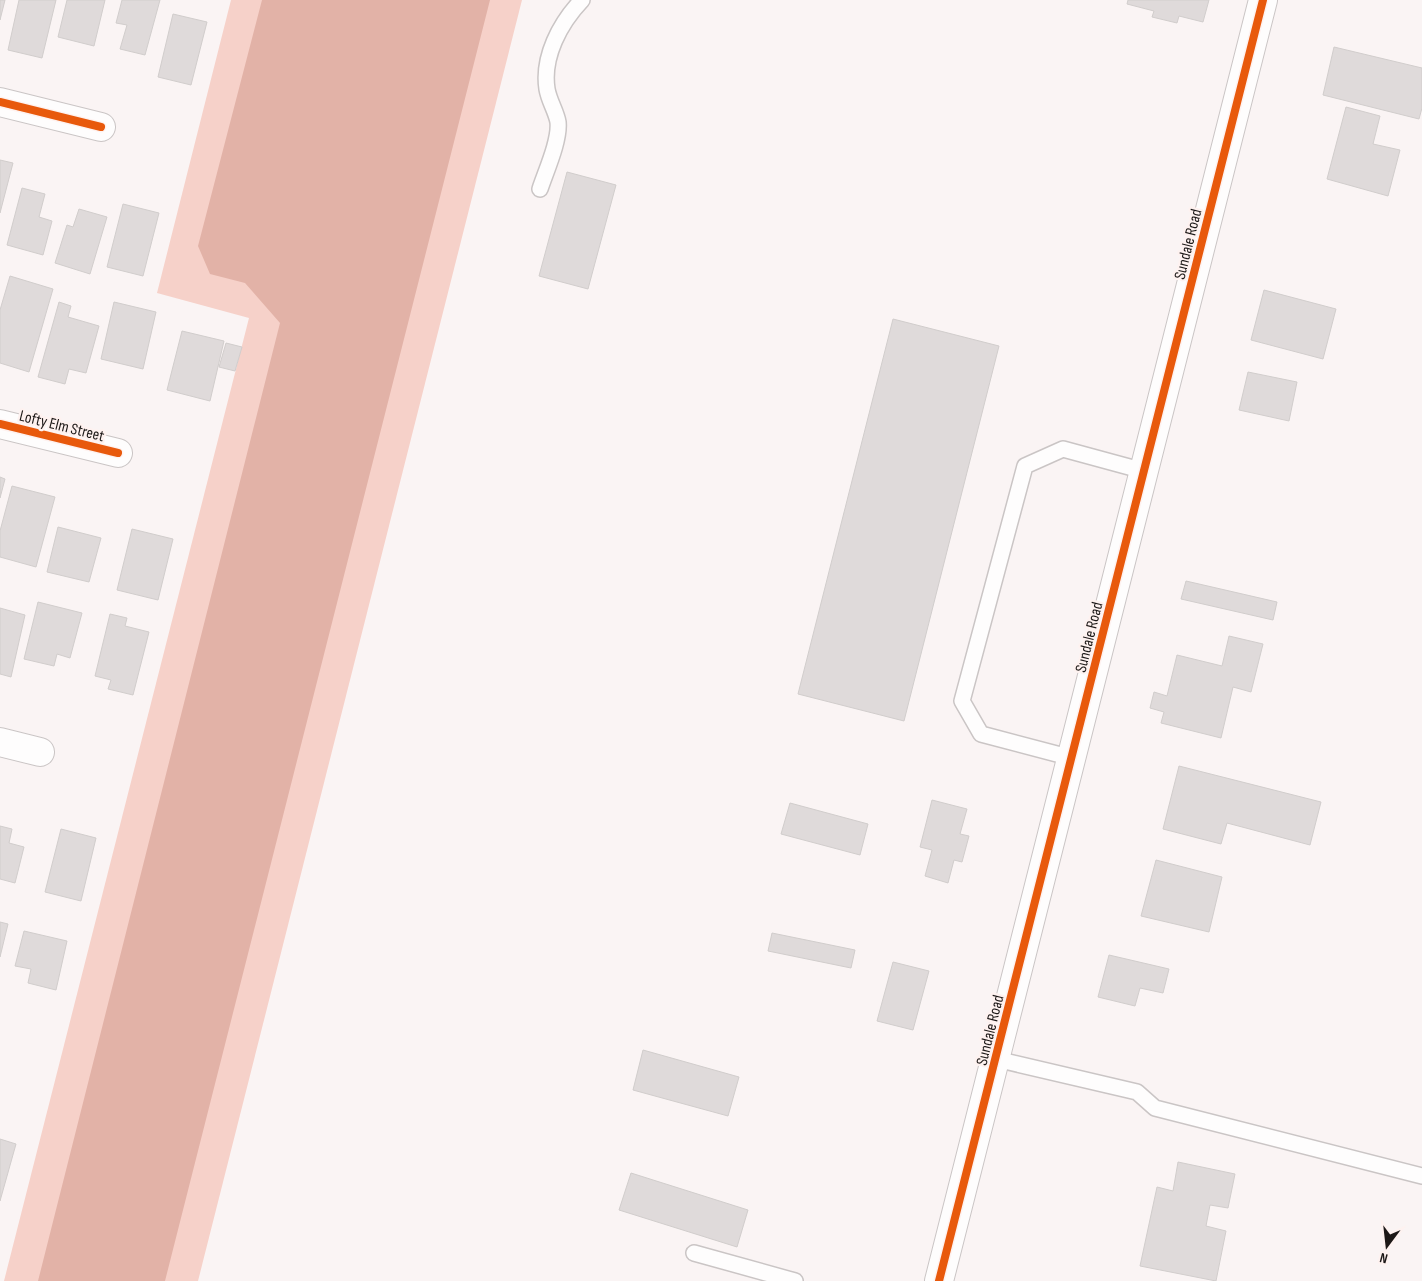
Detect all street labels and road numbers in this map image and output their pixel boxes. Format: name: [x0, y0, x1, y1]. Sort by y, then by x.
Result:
street label: Sundale Road: [1171, 207, 1206, 282]
street label: Lofty Elm Street: [17, 407, 106, 446]
street label: Sundale Road: [1072, 600, 1107, 675]
street label: Sundale Road: [973, 993, 1008, 1068]

